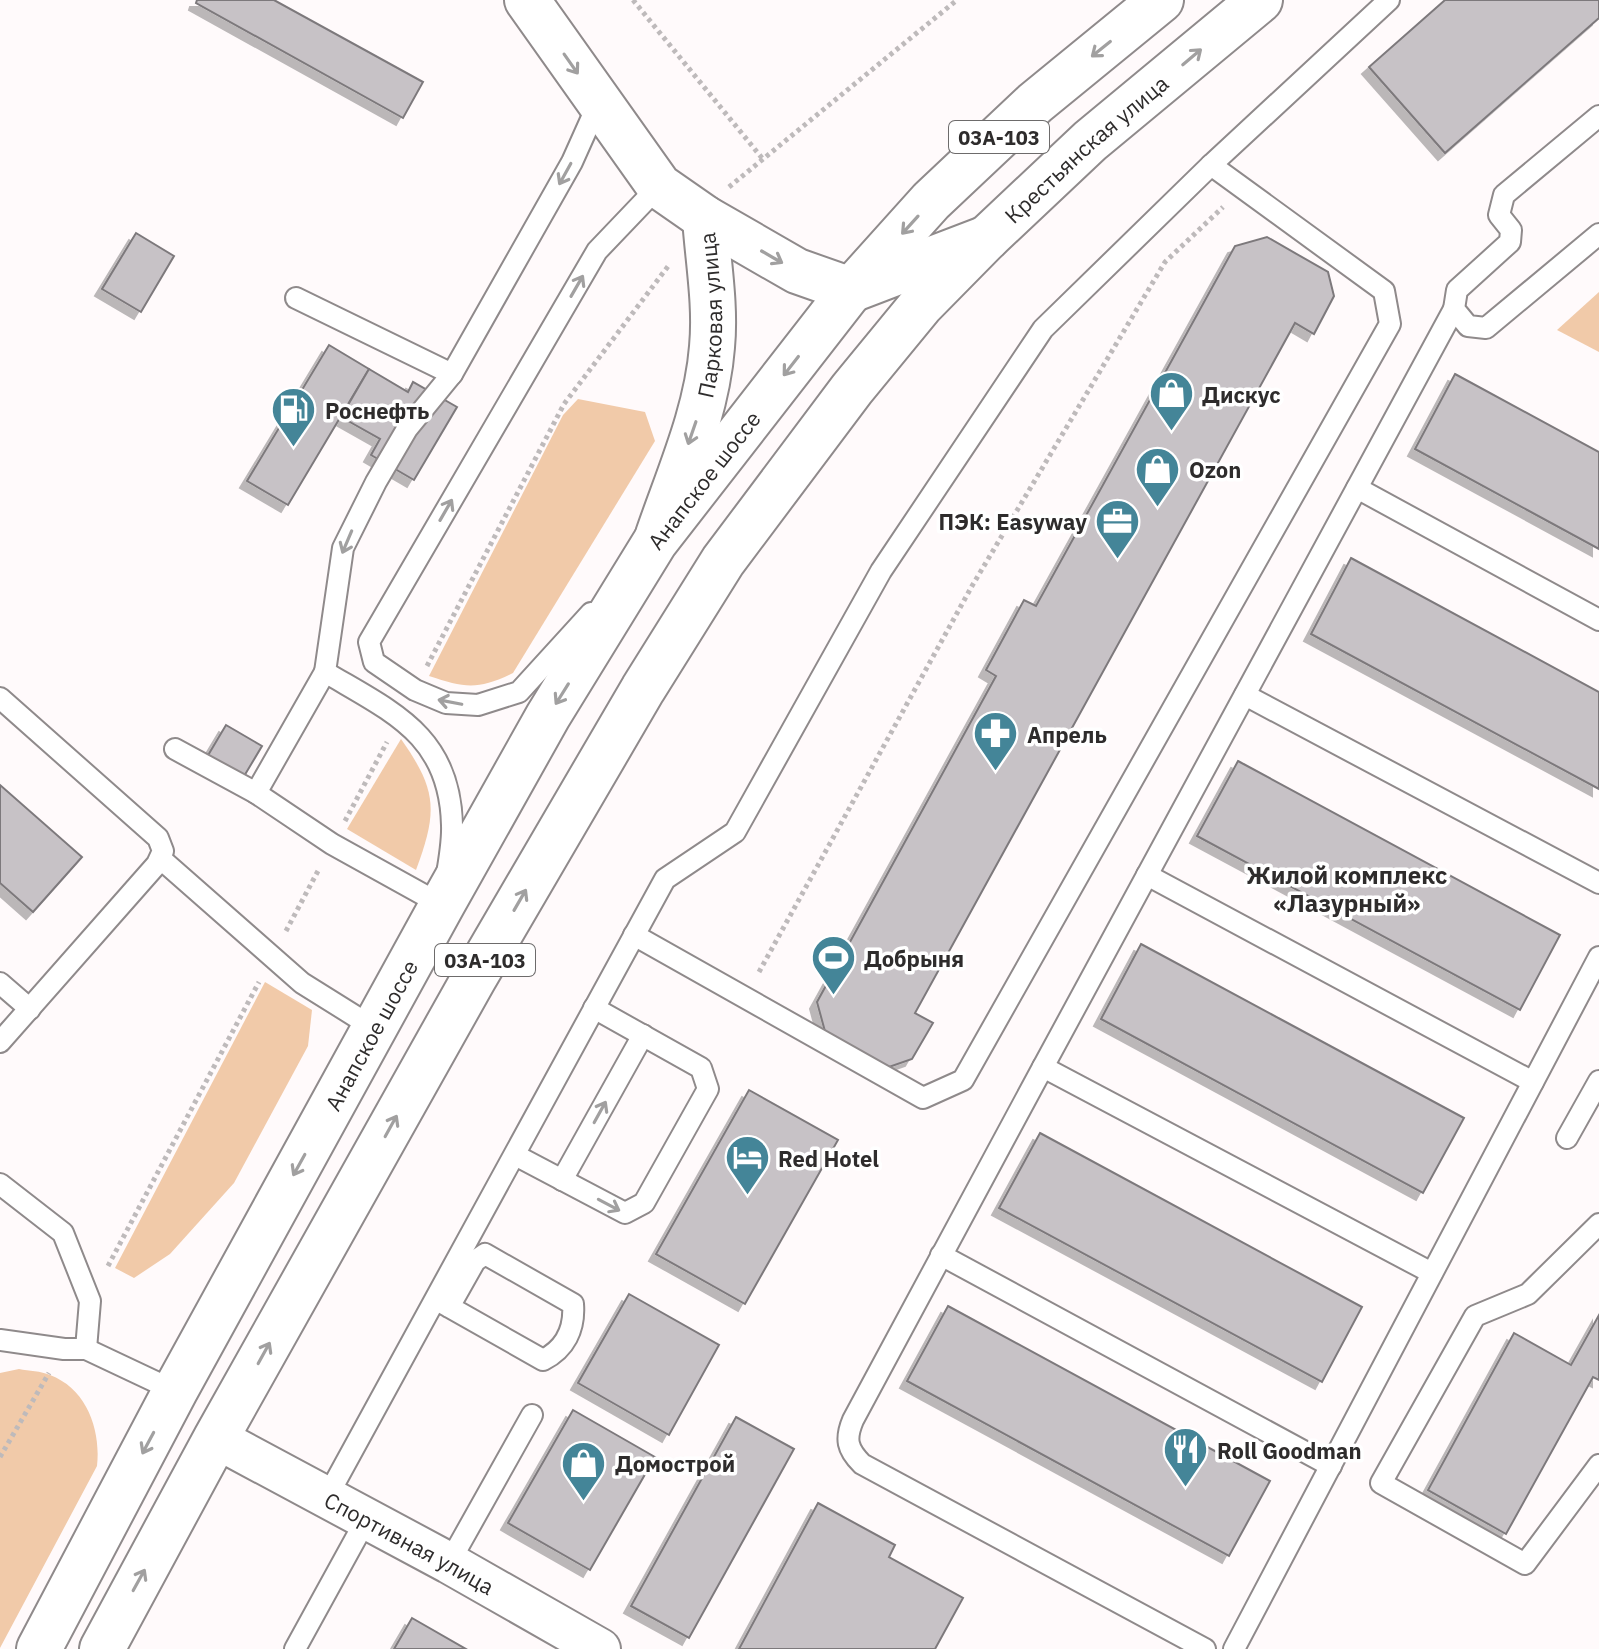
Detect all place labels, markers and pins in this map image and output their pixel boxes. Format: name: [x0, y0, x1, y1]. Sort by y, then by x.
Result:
shop icon: Дискус: [1147, 370, 1195, 433]
place label: Дискус: [1202, 380, 1281, 409]
fuel station icon: Роснефть: [270, 386, 318, 449]
place label: Роснефть: [325, 396, 429, 425]
shop icon: Ozon: [1134, 445, 1182, 508]
place label: Ozon: [1189, 455, 1241, 484]
office icon: ПЭК: Easyway: [1094, 497, 1142, 560]
place label: ПЭК: Easyway: [939, 507, 1087, 536]
pharmacy icon: Апрель: [972, 710, 1020, 773]
place label: Апрель: [1027, 720, 1107, 749]
sports icon: Добрыня: [809, 934, 857, 997]
place label: Добрыня: [864, 944, 964, 973]
hotel icon: Red Hotel: [723, 1134, 771, 1197]
place label: Red Hotel: [778, 1144, 879, 1173]
restaurant icon: Roll Goodman: [1162, 1426, 1210, 1489]
place label: Roll Goodman: [1217, 1436, 1362, 1465]
shop icon: Домострой: [560, 1439, 608, 1502]
place label: Домострой: [615, 1449, 735, 1478]

